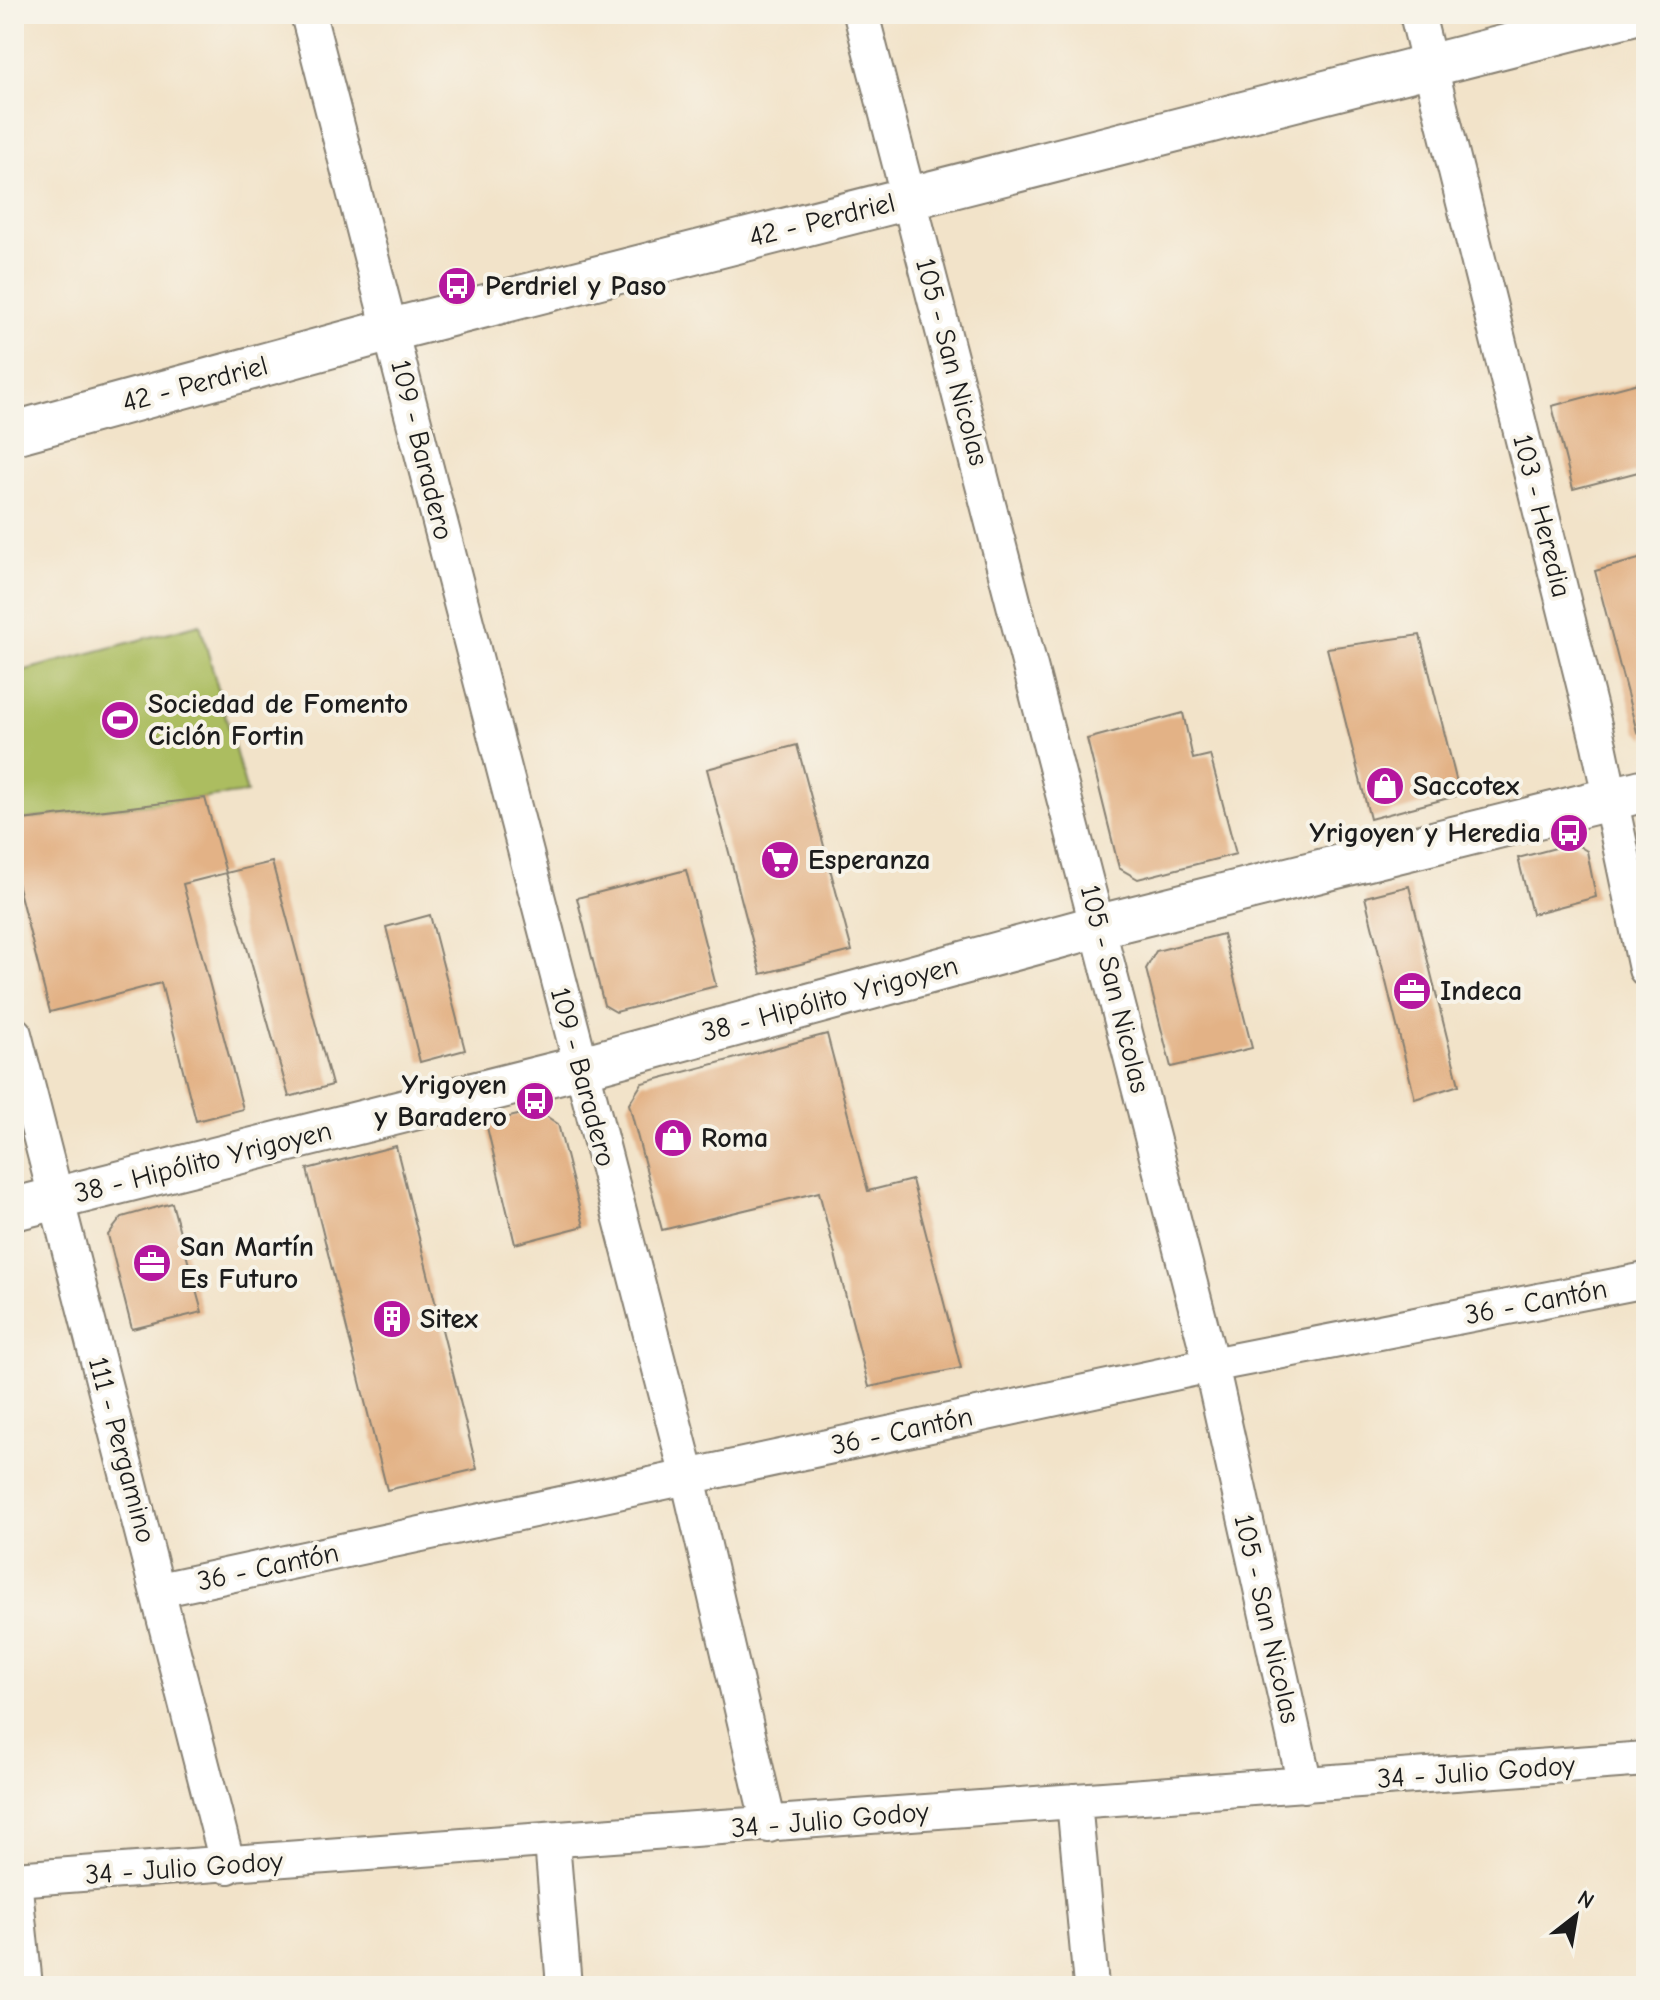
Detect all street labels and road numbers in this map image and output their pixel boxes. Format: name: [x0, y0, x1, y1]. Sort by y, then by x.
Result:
street label: 42 - Perdriel: [746, 186, 898, 254]
street label: 105 - San Nicolas: [909, 255, 995, 469]
street label: 42 - Perdriel: [119, 349, 271, 419]
street label: 109 - Baradero: [384, 357, 460, 543]
street label: 103 - Heredia: [1506, 431, 1578, 601]
street label: 105 - San Nicolas: [1074, 882, 1156, 1096]
street label: 38 - Hipólito Yrigoyen: [698, 949, 962, 1049]
street label: 109 - Baradero: [544, 984, 622, 1170]
street label: 38 - Hipólito Yrigoyen: [71, 1115, 335, 1209]
street label: 36 - Cantón: [1462, 1273, 1610, 1331]
street label: 111 - Pergamino: [82, 1354, 162, 1546]
street label: 36 - Cantón: [828, 1400, 976, 1462]
street label: 105 - San Nicolas: [1227, 1511, 1307, 1727]
street label: 36 - Cantón: [194, 1536, 342, 1598]
street label: 34 - Julio Godoy: [1376, 1749, 1577, 1795]
street label: 34 - Julio Godoy: [730, 1795, 931, 1845]
street label: 34 - Julio Godoy: [84, 1845, 285, 1891]

